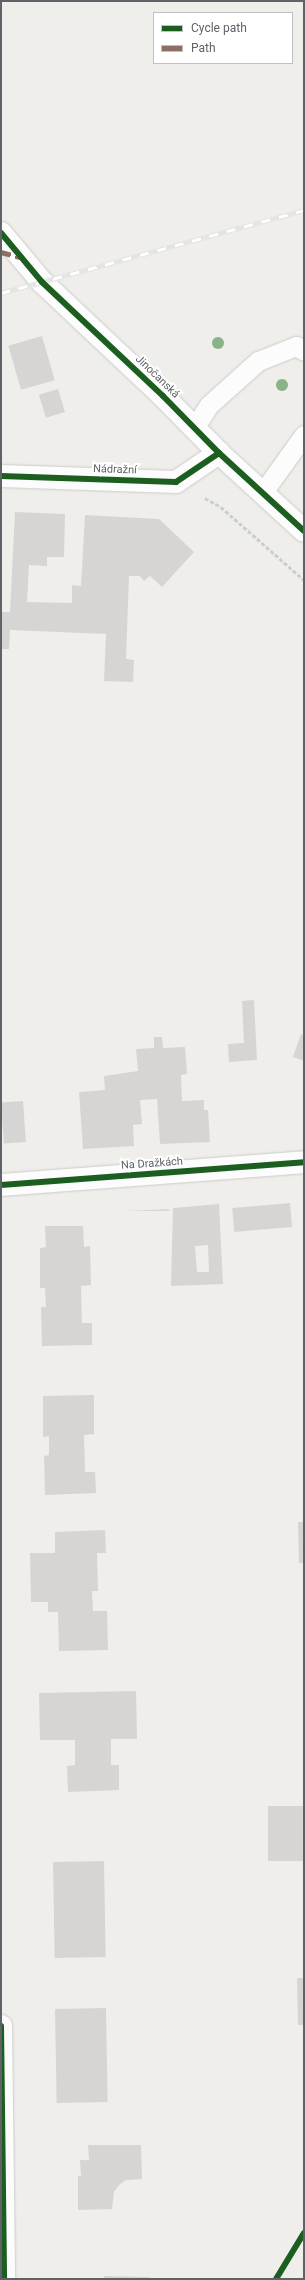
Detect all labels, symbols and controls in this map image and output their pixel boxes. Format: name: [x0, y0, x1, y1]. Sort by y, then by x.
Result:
legend: [153, 12, 293, 64]
text: Cycle path: [191, 21, 247, 35]
text: Path: [191, 41, 216, 55]
street label: Jinočanská: [132, 353, 182, 401]
street label: Nádražní: [93, 463, 137, 477]
street label: Na Dražkách: [121, 1155, 183, 1173]

